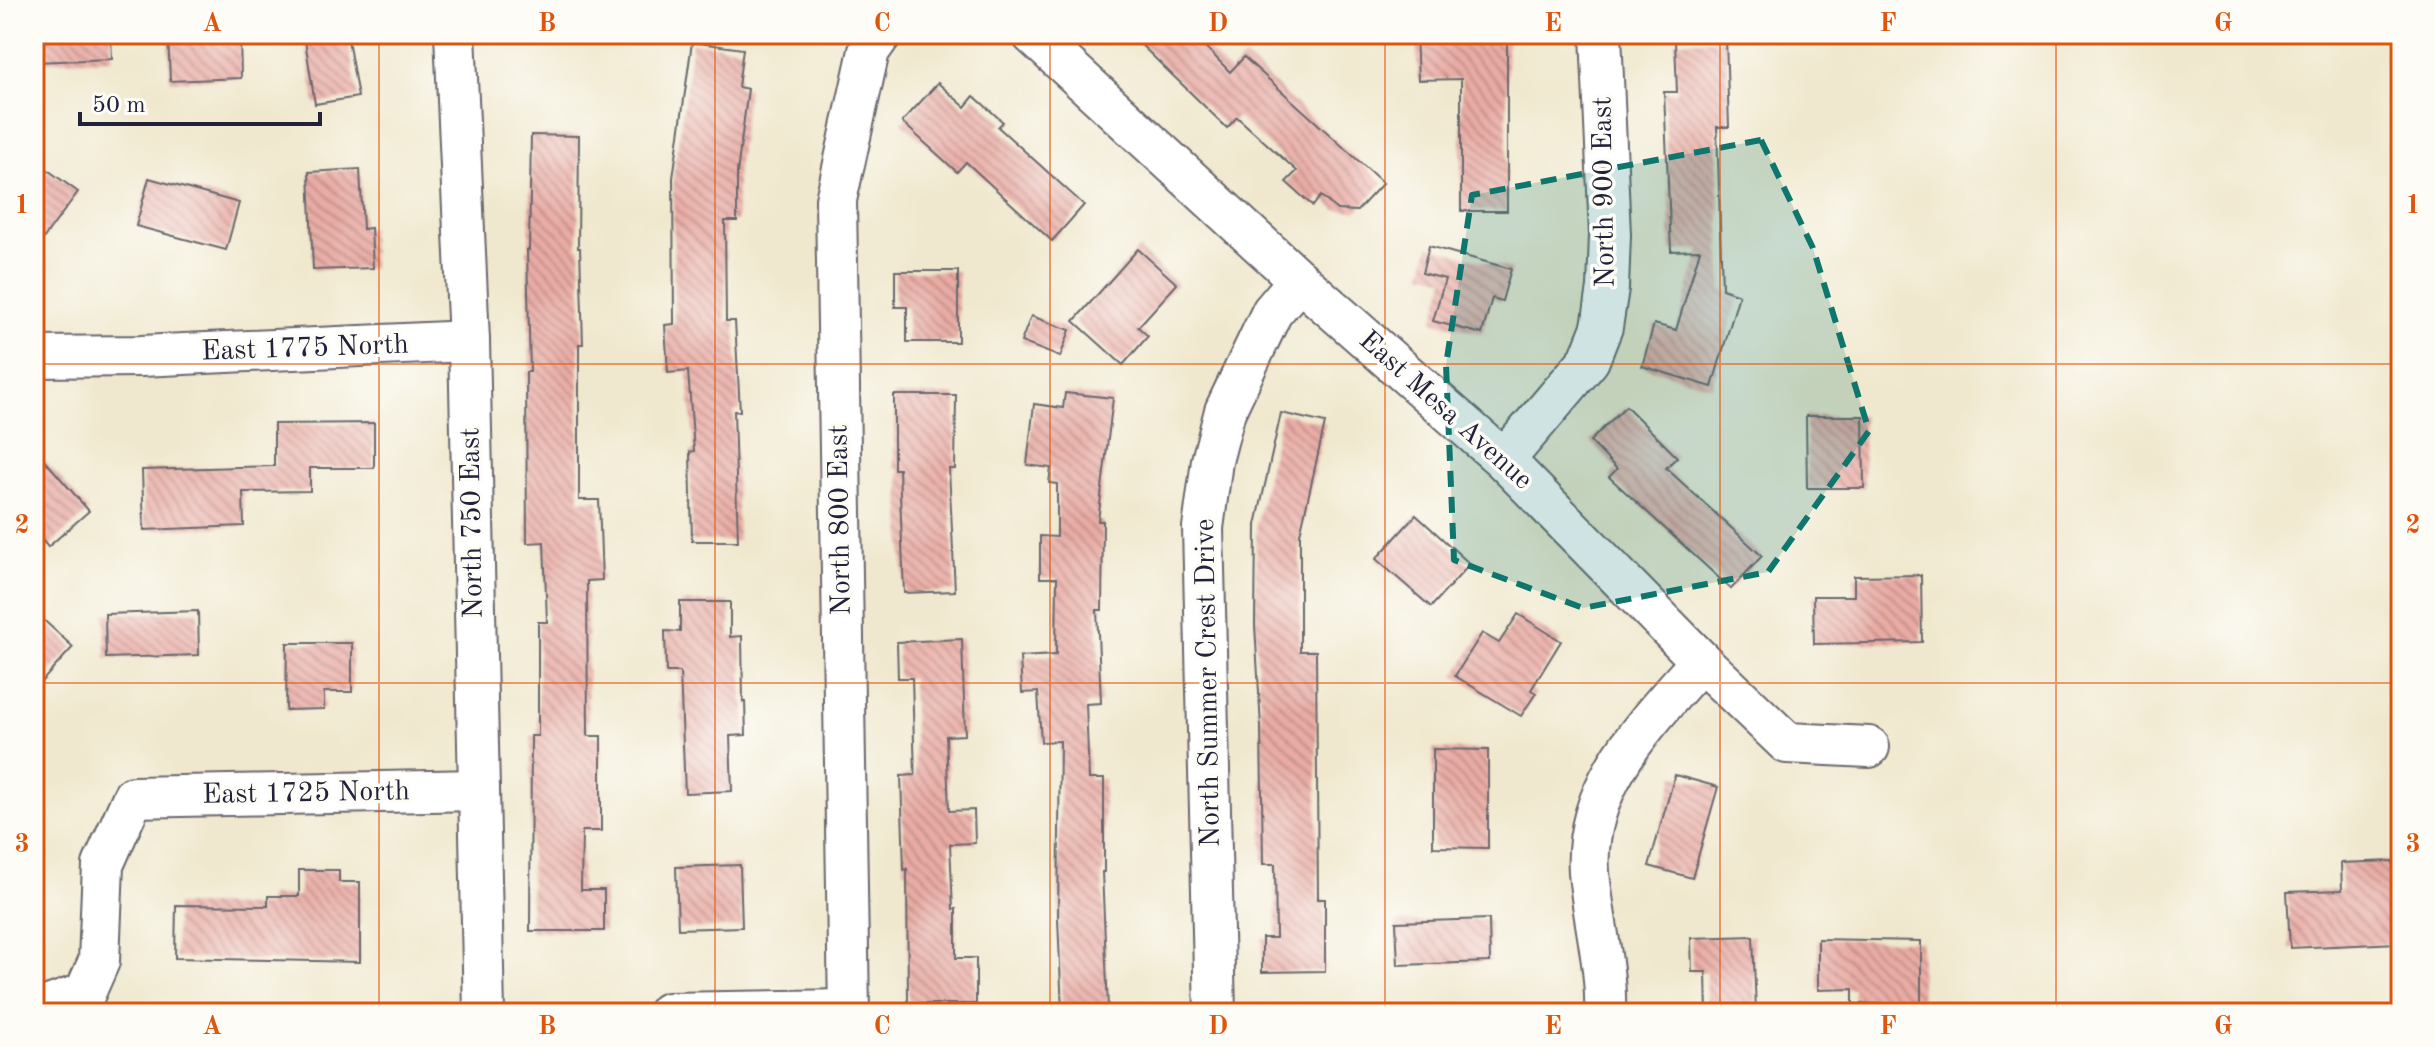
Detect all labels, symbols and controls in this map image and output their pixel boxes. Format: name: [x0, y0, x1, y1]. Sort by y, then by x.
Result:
text: A: [202, 11, 222, 37]
text: B: [538, 11, 556, 37]
text: C: [873, 11, 891, 37]
text: D: [1208, 11, 1228, 37]
text: E: [1544, 11, 1562, 37]
text: F: [1879, 11, 1897, 37]
text: G: [2214, 11, 2232, 37]
scale bar: [80, 76, 320, 126]
text: 50 m: [92, 94, 146, 118]
street label: North 900 East: [1589, 96, 1621, 288]
text: 1: [14, 193, 30, 219]
text: 1: [2405, 193, 2421, 219]
street label: East Mesa Avenue: [1353, 326, 1537, 496]
street label: East 1775 North: [201, 331, 409, 367]
street label: North 800 East: [825, 424, 857, 616]
street label: North 750 East: [457, 427, 489, 619]
text: 2: [14, 513, 30, 539]
text: 2: [2405, 513, 2421, 539]
street label: North Summer Crest Drive: [1192, 518, 1226, 848]
street label: East 1725 North: [202, 778, 410, 810]
text: 3: [14, 832, 30, 858]
text: 3: [2405, 832, 2421, 858]
text: A: [202, 1014, 222, 1040]
text: B: [538, 1014, 556, 1040]
text: C: [873, 1014, 891, 1040]
text: D: [1208, 1014, 1228, 1040]
text: E: [1544, 1014, 1562, 1040]
text: F: [1879, 1014, 1897, 1040]
text: G: [2214, 1014, 2232, 1040]

